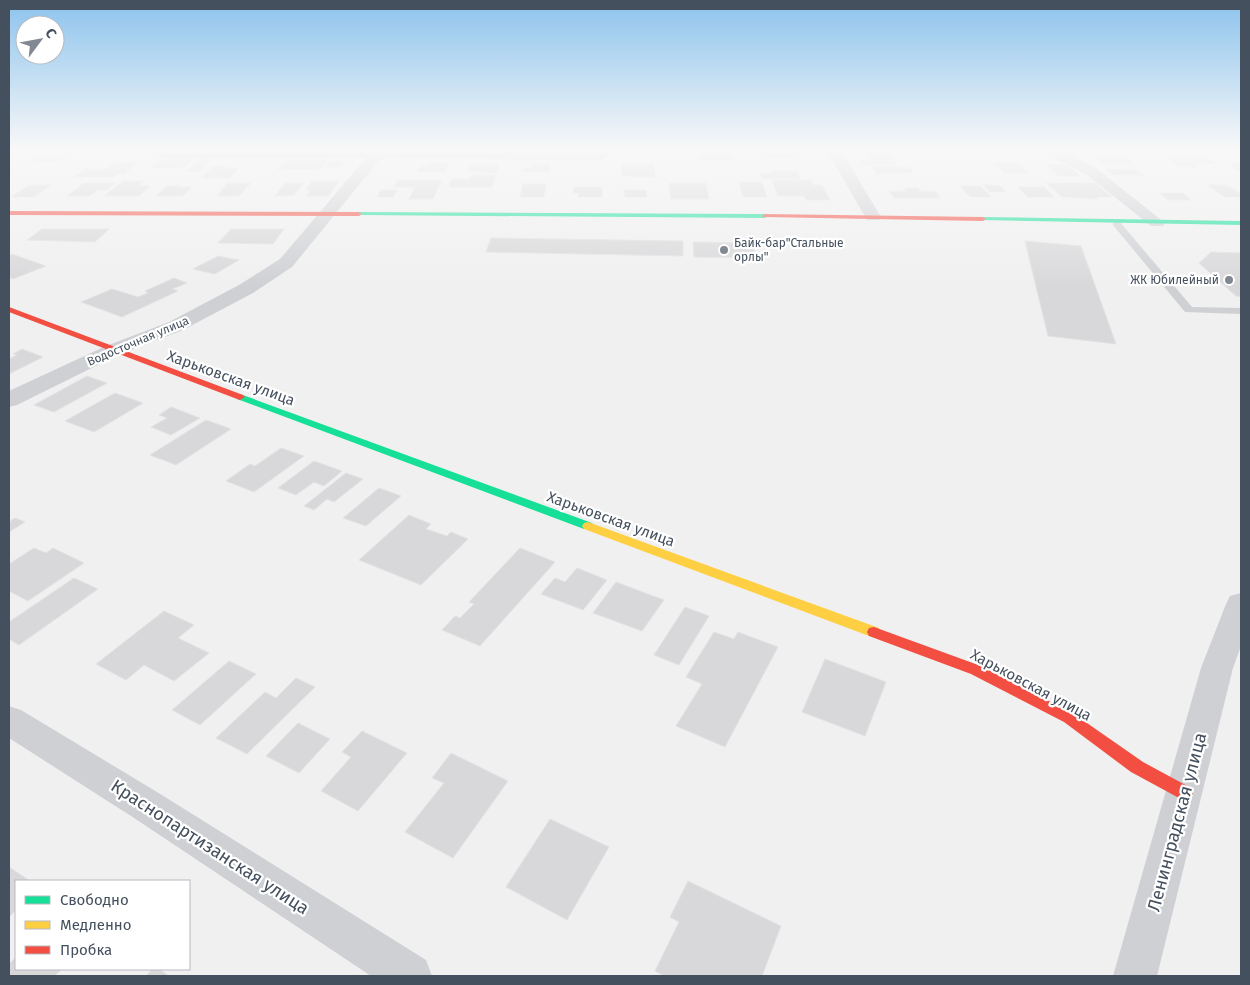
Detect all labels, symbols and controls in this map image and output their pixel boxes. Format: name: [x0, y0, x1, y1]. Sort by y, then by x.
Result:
north arrow: [15, 15, 65, 65]
text: С: [41, 25, 60, 41]
place label: Байк-бар"Стальные орлы": [734, 236, 844, 264]
marker: Байк-бар"Стальные орлы": [718, 244, 730, 256]
place label: ЖК Юбилейный: [1130, 273, 1219, 287]
marker: ЖК Юбилейный: [1223, 274, 1235, 286]
street label: Водосточная улица: [85, 313, 191, 369]
street label: Харьковская улица: [165, 347, 297, 409]
street label: Харьковская улица: [545, 488, 677, 550]
street label: Харьковская улица: [967, 645, 1095, 725]
street label: Ленинградская улица: [1143, 730, 1211, 914]
street label: Краснопартизанская улица: [107, 775, 313, 919]
legend: [15, 880, 190, 970]
text: Свободно: [60, 891, 129, 909]
text: Медленно: [60, 916, 132, 934]
text: Пробка: [60, 941, 112, 959]

